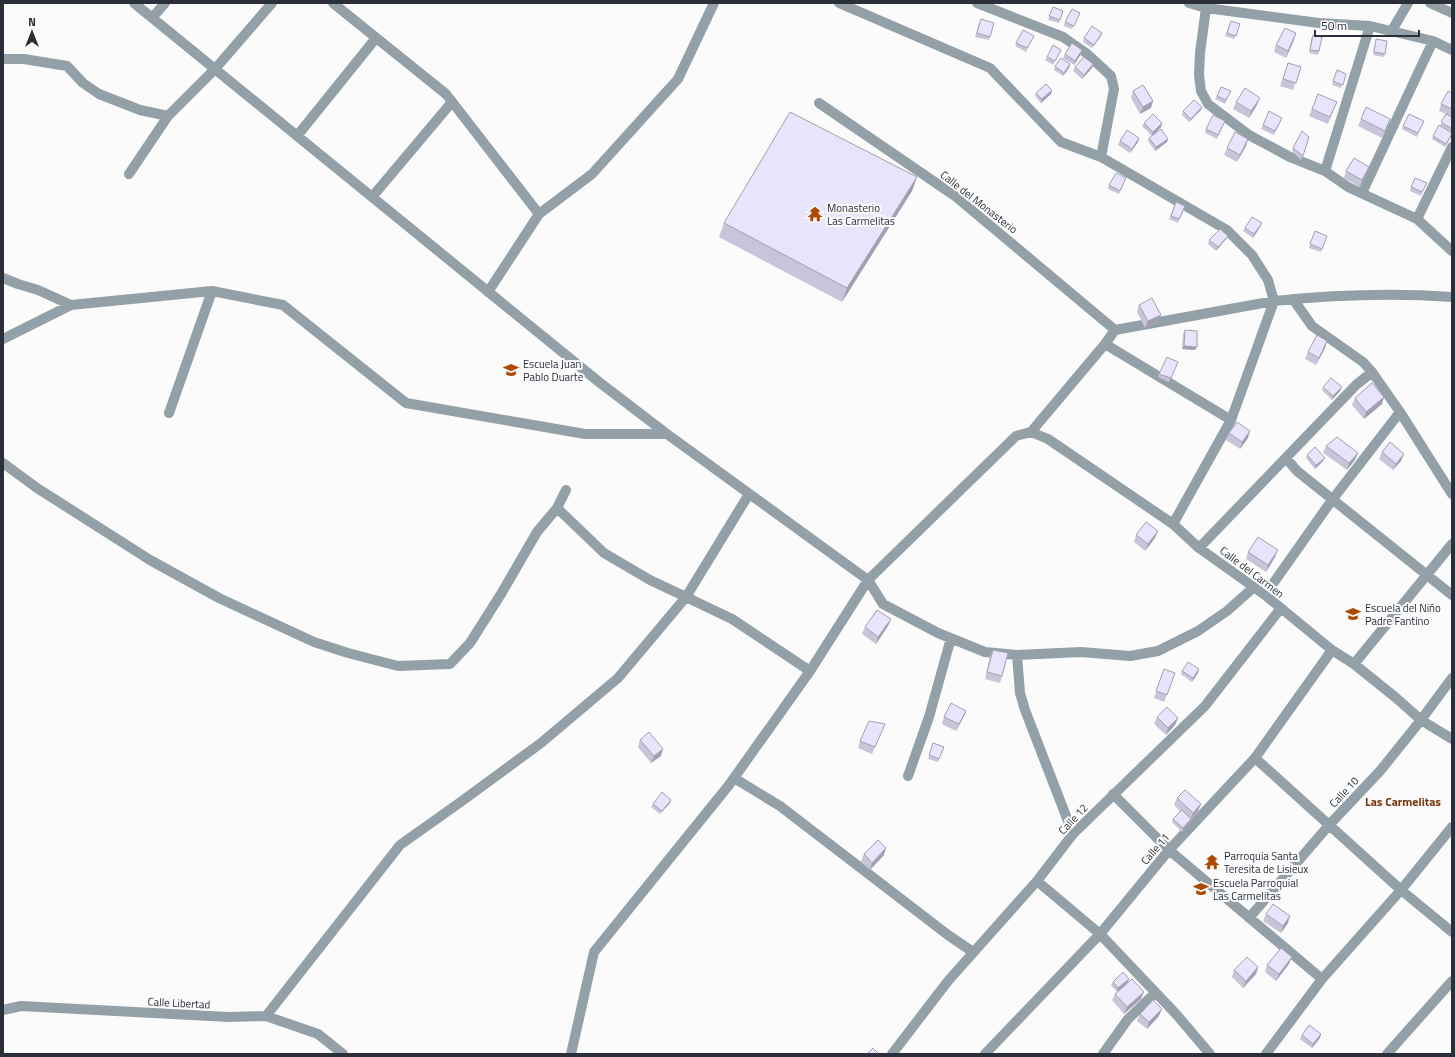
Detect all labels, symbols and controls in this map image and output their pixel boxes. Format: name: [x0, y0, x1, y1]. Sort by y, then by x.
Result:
north arrow: [12, 12, 52, 52]
scale bar: [1315, 12, 1419, 38]
text: N: [28, 14, 36, 30]
text: 50 m: [1321, 16, 1347, 35]
street label: Calle del Monasterio: [937, 167, 1021, 237]
place label: Monasterio Las Carmelitas: [827, 200, 895, 229]
temple icon: Monasterio Las Carmelitas: [806, 205, 824, 223]
place label: Escuela Juan Pablo Duarte: [523, 356, 584, 385]
school or university icon: Escuela Juan Pablo Duarte: [502, 361, 520, 379]
street label: Calle del Carmen: [1216, 542, 1288, 602]
place label: Escuela del Niño Padre Fantino: [1365, 600, 1441, 629]
school or university icon: Escuela del Niño Padre Fantino: [1344, 605, 1362, 623]
street label: Calle 10: [1326, 773, 1362, 811]
district label: Las Carmelitas: [1365, 792, 1441, 811]
street label: Calle 12: [1055, 800, 1091, 838]
street label: Calle 11: [1137, 830, 1173, 868]
place label: Parroquia Santa Teresita de Lisieux: [1224, 848, 1308, 877]
temple icon: Parroquia Santa Teresita de Lisieux: [1203, 853, 1221, 871]
place label: Escuela Parroquial Las Carmelitas: [1213, 875, 1298, 904]
school or university icon: Escuela Parroquial Las Carmelitas: [1192, 880, 1210, 898]
street label: Calle Libertad: [147, 993, 211, 1013]

